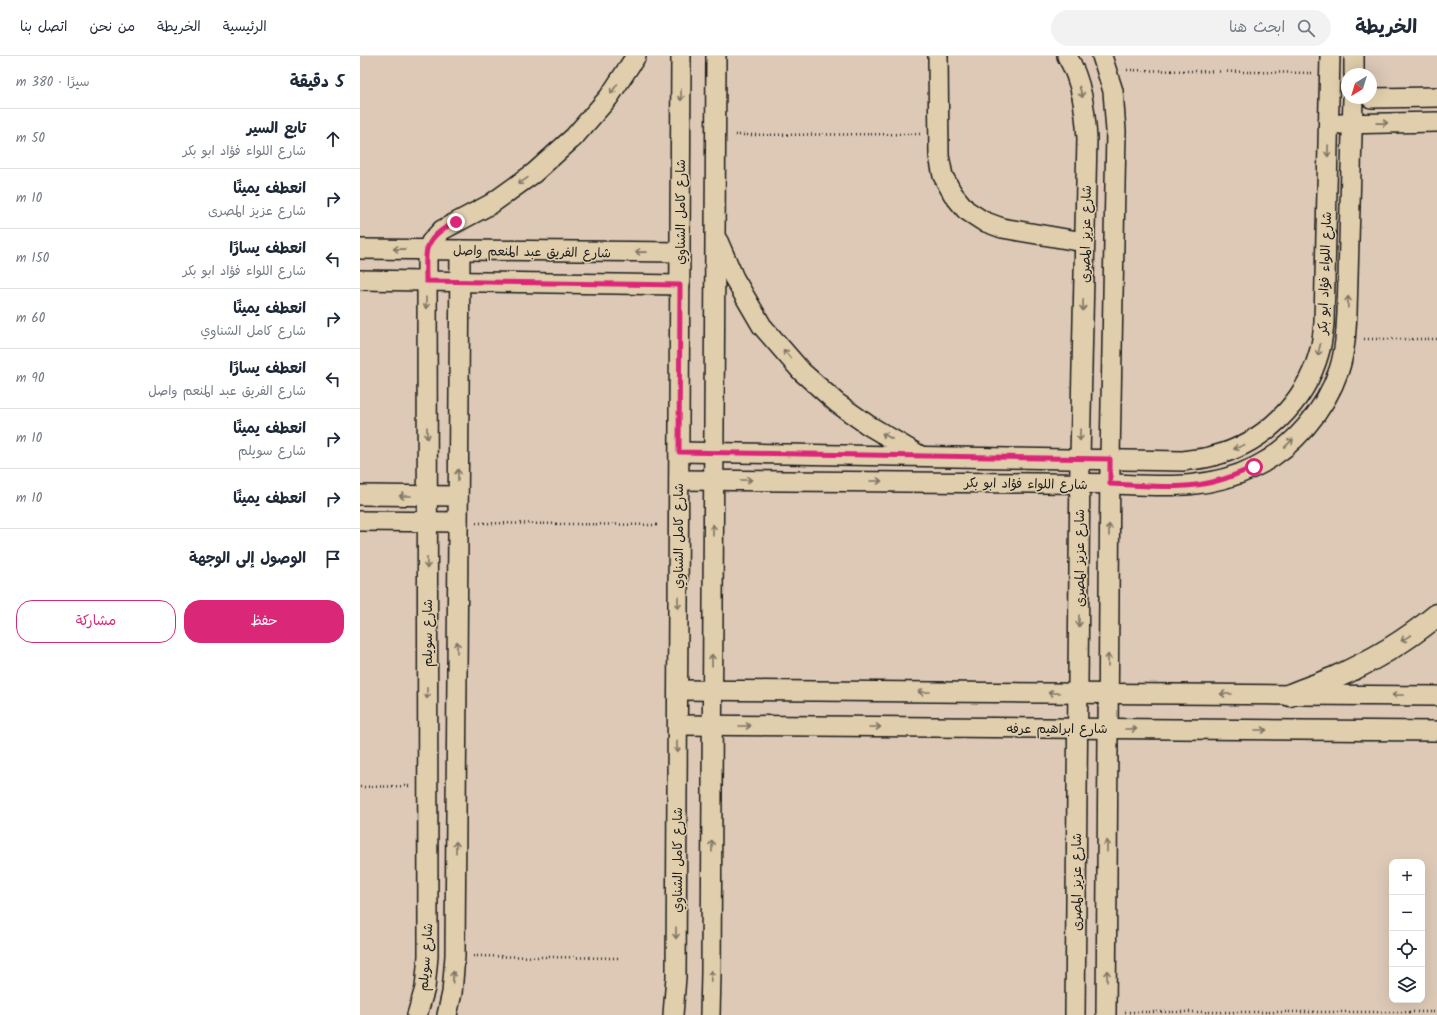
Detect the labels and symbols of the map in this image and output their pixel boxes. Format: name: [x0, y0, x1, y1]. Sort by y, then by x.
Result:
north arrow: [1341, 68, 1377, 104]
one-way arrow: [610, 83, 618, 94]
one-way arrow: [1078, 85, 1085, 98]
one-way arrow: [677, 88, 685, 101]
one-way arrow: [1375, 119, 1388, 127]
one-way arrow: [1324, 144, 1332, 157]
street label: شارع كامل الشناوي: [671, 159, 692, 265]
one-way arrow: [518, 177, 529, 185]
street label: شارع عزيز المصرى: [1075, 185, 1098, 283]
street label: شارع اللواء فؤاد ابو بكر: [1313, 211, 1338, 336]
route end: [447, 213, 465, 231]
street label: شارع الفريق عبد المنعم واصل: [453, 241, 611, 264]
one-way arrow: [393, 245, 406, 253]
one-way arrow: [635, 248, 648, 256]
one-way arrow: [422, 296, 430, 309]
one-way arrow: [1344, 296, 1352, 309]
one-way arrow: [1079, 298, 1087, 311]
one-way arrow: [1315, 344, 1323, 357]
one-way arrow: [782, 349, 791, 360]
one-way arrow: [423, 426, 431, 439]
one-way arrow: [1077, 428, 1084, 441]
one-way arrow: [881, 432, 893, 440]
one-way arrow: [1284, 438, 1294, 448]
one-way arrow: [1233, 443, 1245, 451]
route start: [1245, 458, 1263, 476]
one-way arrow: [454, 469, 462, 482]
street label: شارع اللواء فؤاد ابو بكر: [963, 473, 1088, 496]
one-way arrow: [739, 476, 752, 484]
one-way arrow: [869, 477, 882, 485]
street label: شارع كامل الشناوي: [669, 483, 690, 589]
one-way arrow: [399, 492, 412, 499]
street label: شارع عزيز المصرى: [1070, 509, 1091, 607]
one-way arrow: [709, 524, 717, 537]
one-way arrow: [1105, 524, 1113, 537]
one-way arrow: [423, 556, 431, 569]
one-way arrow: [674, 596, 682, 609]
street label: شارع سويلم: [418, 599, 439, 667]
one-way arrow: [1075, 614, 1083, 627]
one-way arrow: [1401, 634, 1412, 642]
one-way arrow: [453, 641, 461, 654]
one-way arrow: [708, 654, 716, 667]
one-way arrow: [1104, 654, 1112, 667]
one-way arrow: [423, 686, 431, 699]
one-way arrow: [918, 688, 931, 696]
one-way arrow: [1048, 689, 1061, 697]
one-way arrow: [1220, 690, 1233, 698]
one-way arrow: [1392, 691, 1405, 699]
street label: شارع ابراهيم عرفه: [1007, 719, 1108, 740]
one-way arrow: [738, 722, 751, 730]
one-way arrow: [868, 723, 881, 731]
one-way arrow: [1124, 725, 1137, 733]
one-way arrow: [1254, 726, 1267, 734]
one-way arrow: [673, 740, 681, 753]
street label: شارع كامل الشناوي: [668, 807, 689, 913]
street label: شارع عزيز المصرى: [1067, 833, 1088, 931]
one-way arrow: [708, 840, 716, 853]
one-way arrow: [1103, 840, 1111, 853]
one-way arrow: [452, 841, 459, 854]
street label: شارع سويلم: [414, 922, 439, 992]
one-way arrow: [672, 926, 680, 939]
one-way arrow: [707, 970, 715, 983]
one-way arrow: [1103, 970, 1111, 983]
one-way arrow: [450, 971, 457, 984]

